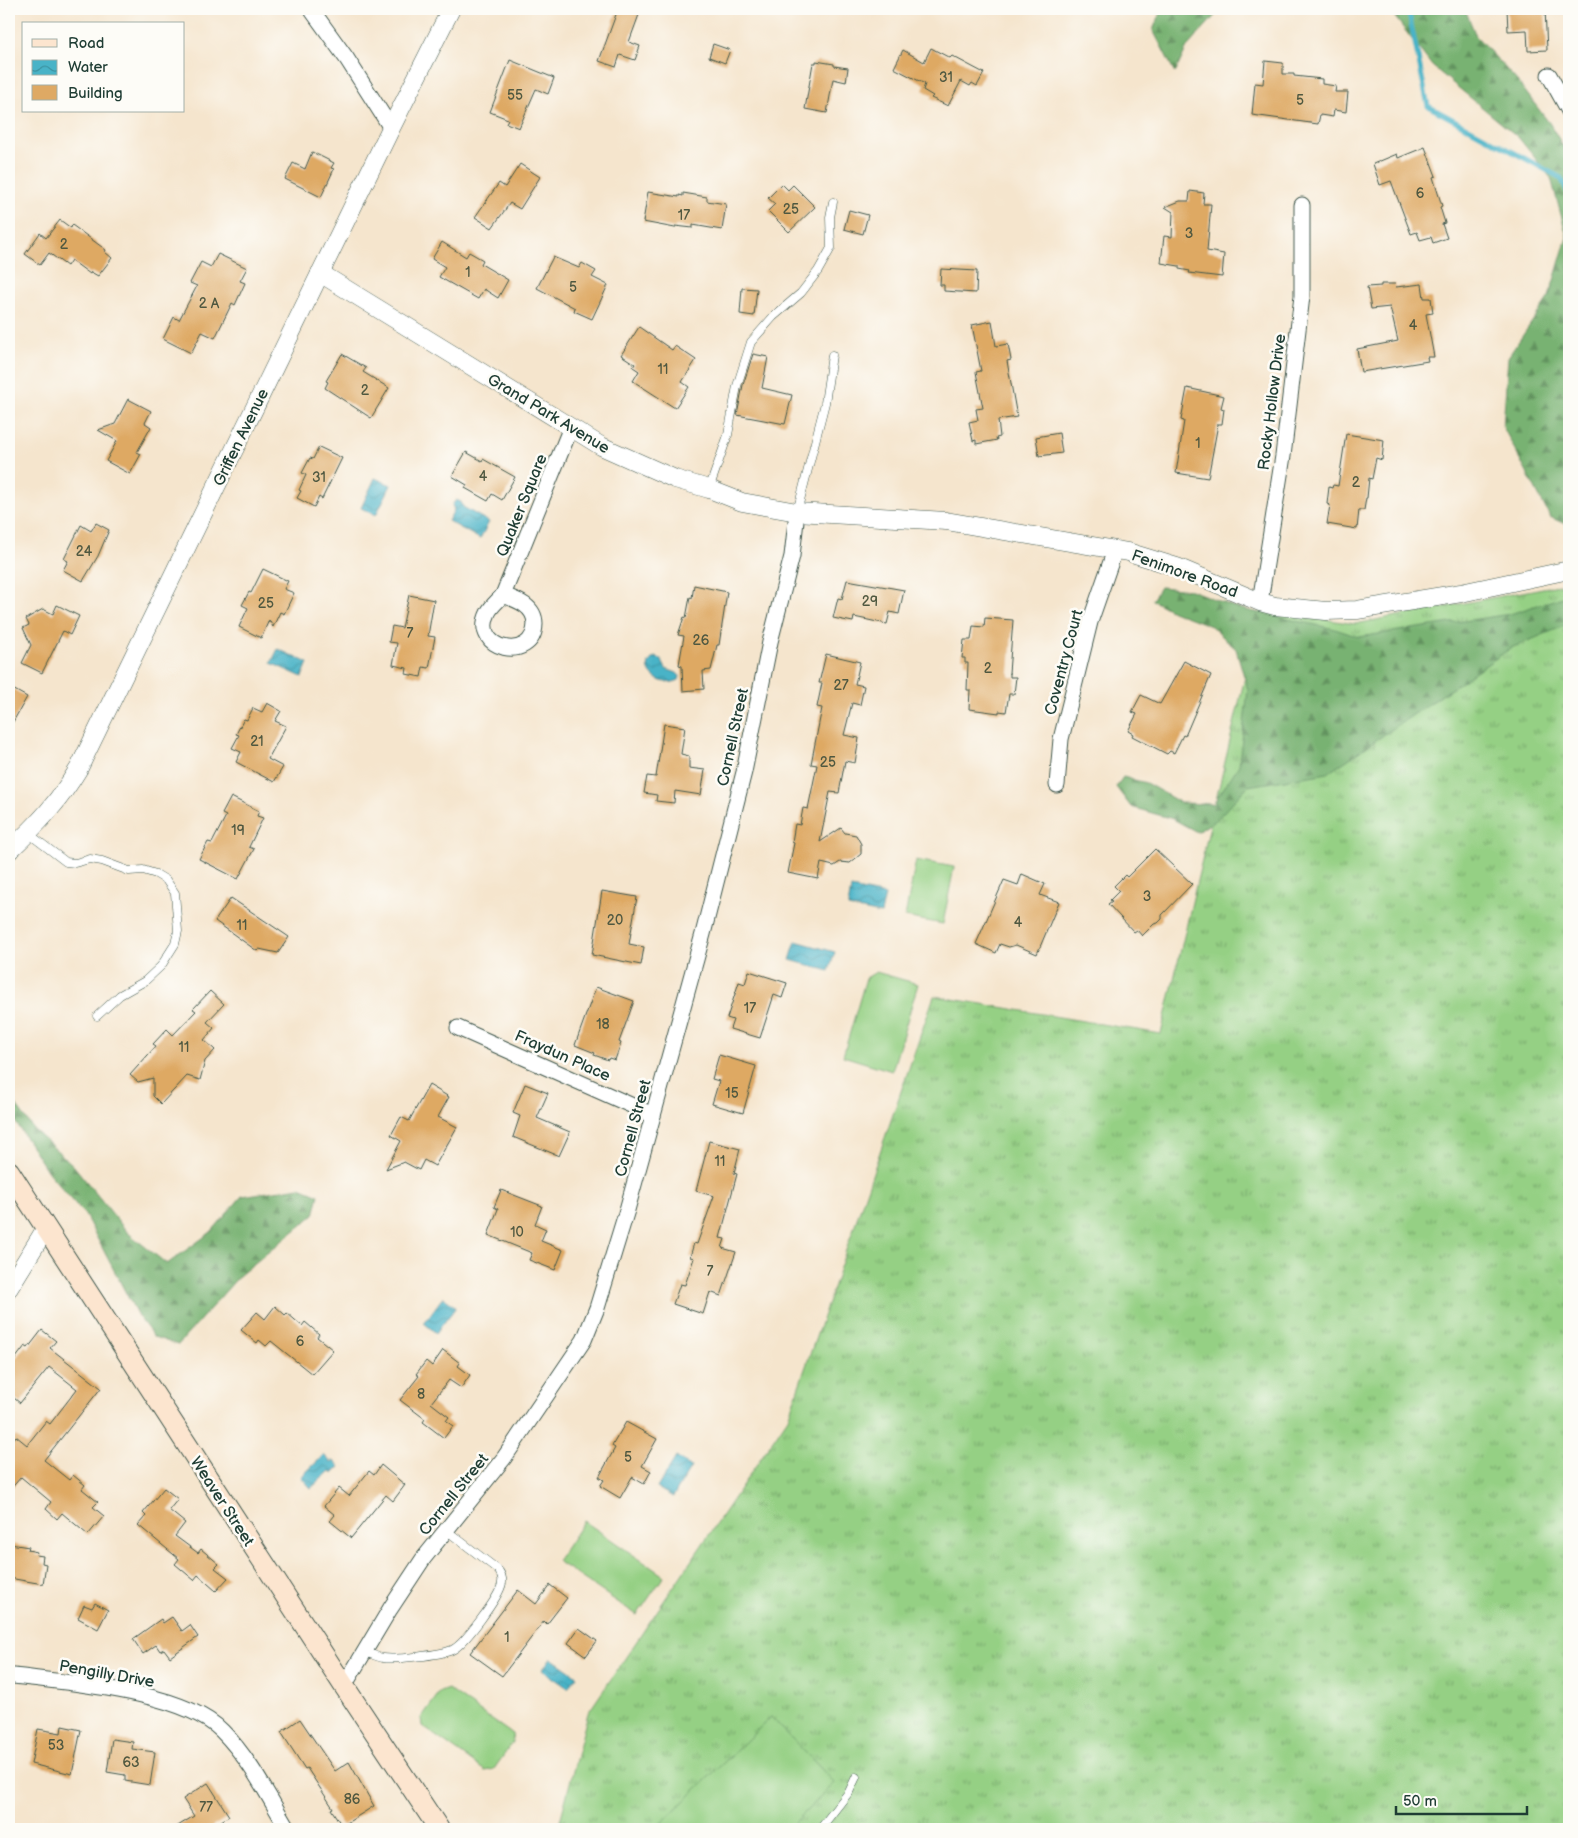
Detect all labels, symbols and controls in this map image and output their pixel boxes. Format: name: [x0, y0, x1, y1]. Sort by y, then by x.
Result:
legend: [22, 22, 185, 112]
text: Road: [68, 34, 104, 53]
text: Water: [68, 58, 108, 77]
house number: 31: [939, 69, 953, 86]
text: Building: [68, 84, 123, 103]
house number: 55: [507, 87, 523, 104]
house number: 5: [1296, 92, 1304, 109]
house number: 6: [1416, 185, 1425, 202]
house number: 25: [783, 201, 799, 218]
house number: 17: [678, 207, 690, 224]
house number: 3: [1185, 225, 1193, 242]
house number: 2: [60, 236, 69, 253]
house number: 1: [465, 264, 471, 281]
house number: 5: [569, 279, 577, 296]
house number: 2 A: [199, 295, 220, 312]
house number: 4: [1409, 317, 1418, 334]
street label: Rocky Hollow Drive: [1255, 332, 1290, 471]
house number: 11: [658, 361, 668, 378]
street label: Grand Park Avenue: [484, 370, 613, 459]
house number: 2: [361, 382, 370, 399]
street label: Griffen Avenue: [210, 385, 273, 490]
house number: 1: [1195, 435, 1201, 452]
street label: Quaker Square: [493, 451, 552, 560]
house number: 4: [479, 468, 488, 485]
house number: 31: [312, 469, 326, 486]
house number: 2: [1352, 474, 1361, 491]
house number: 24: [76, 543, 93, 560]
street label: Fenimore Road: [1129, 546, 1240, 602]
house number: 29: [862, 593, 878, 610]
house number: 25: [258, 595, 274, 612]
street label: Coventry Court: [1041, 607, 1088, 717]
house number: 7: [407, 625, 414, 642]
house number: 26: [693, 632, 710, 649]
house number: 2: [984, 660, 993, 677]
house number: 27: [833, 677, 849, 694]
street label: Cornell Street: [714, 686, 753, 788]
house number: 21: [250, 733, 264, 750]
house number: 25: [820, 754, 836, 771]
house number: 19: [231, 822, 245, 839]
house number: 3: [1143, 888, 1151, 905]
house number: 20: [607, 912, 623, 929]
house number: 4: [1014, 914, 1023, 931]
house number: 11: [237, 917, 247, 934]
house number: 17: [744, 1000, 756, 1017]
house number: 18: [596, 1016, 610, 1033]
street label: Fraydun Place: [512, 1027, 614, 1086]
house number: 11: [179, 1039, 189, 1056]
street label: Cornell Street: [611, 1078, 656, 1179]
house number: 15: [725, 1085, 739, 1102]
house number: 11: [715, 1153, 725, 1170]
house number: 10: [510, 1224, 524, 1241]
house number: 7: [707, 1263, 714, 1280]
house number: 6: [296, 1333, 305, 1350]
house number: 8: [417, 1386, 425, 1403]
house number: 5: [624, 1449, 632, 1466]
street label: Cornell Street: [415, 1450, 493, 1540]
street label: Weaver Street: [186, 1453, 258, 1550]
house number: 1: [504, 1629, 510, 1646]
street label: Pengilly Drive: [58, 1657, 156, 1692]
house number: 53: [48, 1737, 64, 1754]
house number: 63: [122, 1754, 140, 1771]
scale bar: [1396, 1783, 1527, 1815]
house number: 86: [344, 1791, 361, 1808]
text: 50 m: [1403, 1792, 1437, 1811]
house number: 77: [199, 1799, 213, 1816]

